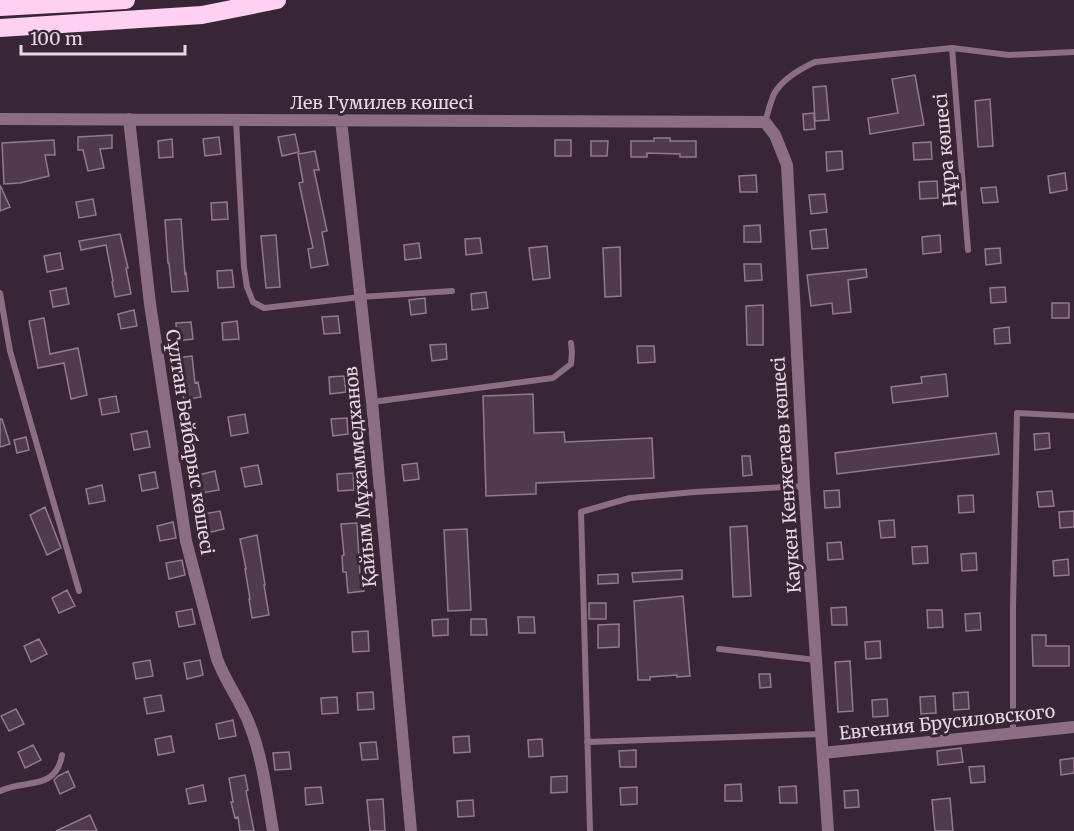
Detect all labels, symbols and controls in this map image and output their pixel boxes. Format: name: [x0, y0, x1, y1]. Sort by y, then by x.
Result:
scale bar: [21, 18, 184, 56]
text: 100 m: [30, 27, 83, 50]
street label: Лев Гумилев көшесі: [290, 91, 474, 114]
street label: Нұра көшесі: [929, 92, 961, 208]
street label: Сұлтан Бейбарыс көшесі: [161, 328, 219, 556]
street label: Каукен Кенжетаев көшесі: [766, 356, 806, 594]
street label: Қайым Мұхаммедханов: [339, 365, 381, 588]
street label: Евгения Брусиловского: [838, 699, 1056, 745]

